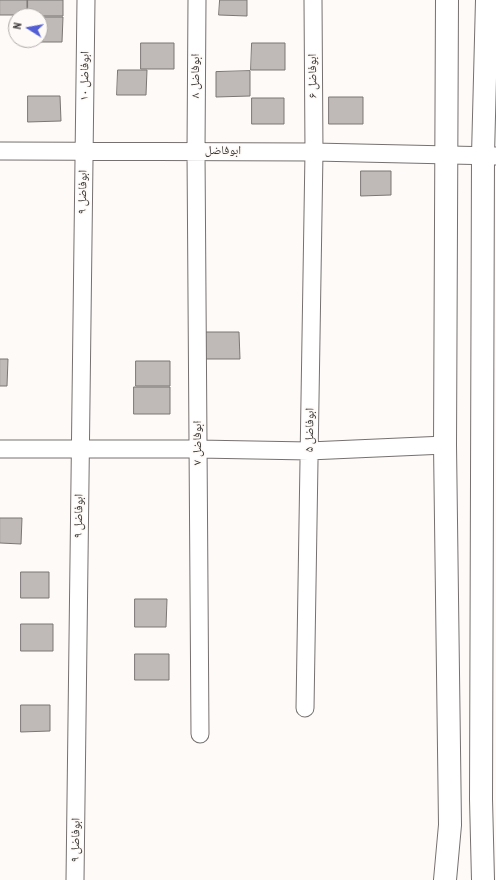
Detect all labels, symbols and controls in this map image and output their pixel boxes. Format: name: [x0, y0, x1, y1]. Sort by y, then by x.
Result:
north arrow: [8, 8, 48, 48]
text: N: [10, 21, 25, 30]
street label: ابوفاضل ۱۰: [77, 51, 93, 101]
street label: ابوفاضل ۸: [189, 54, 203, 98]
street label: ابوفاضل ۶: [305, 54, 321, 98]
street label: ابوفاضل: [205, 144, 241, 158]
street label: ابوفاضل ۹: [75, 170, 91, 214]
street label: ابوفاضل ۵: [302, 408, 318, 452]
street label: ابوفاضل ۷: [191, 421, 205, 465]
street label: ابوفاضل ۹: [71, 494, 87, 538]
street label: ابوفاضل ۹: [68, 818, 84, 862]

